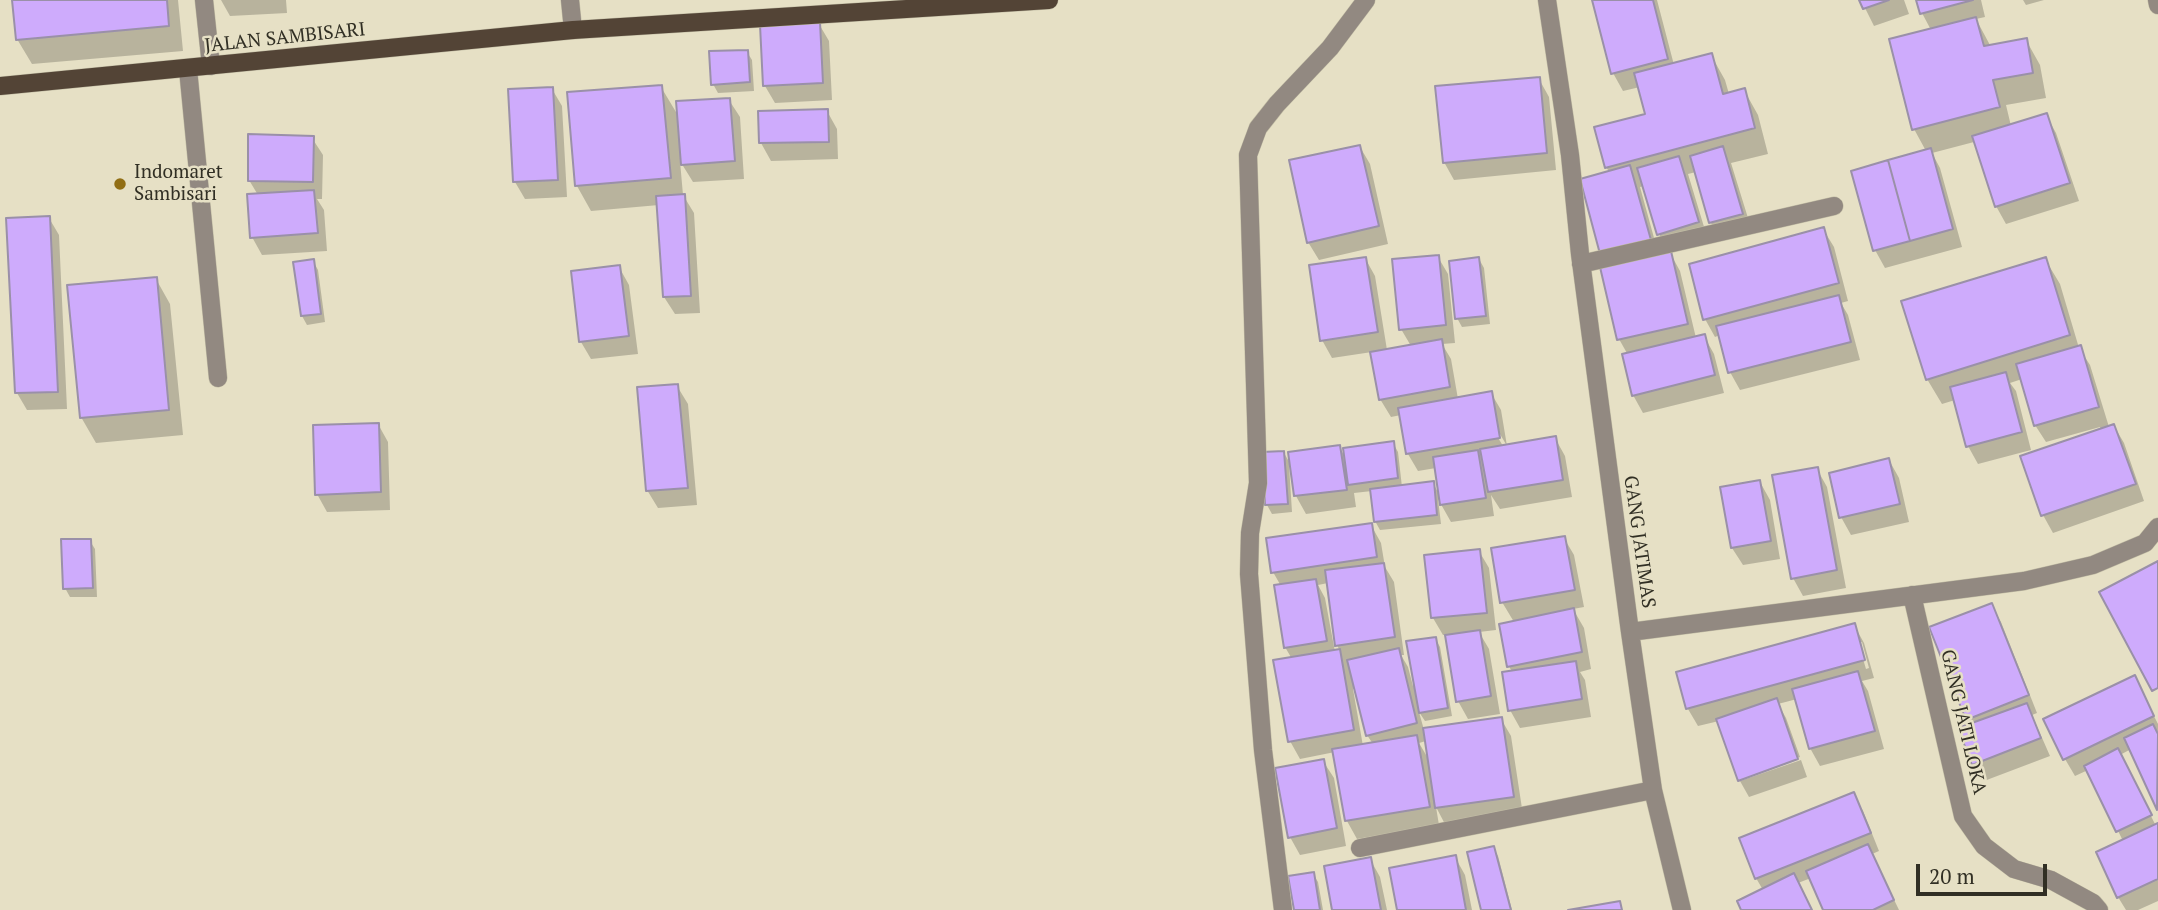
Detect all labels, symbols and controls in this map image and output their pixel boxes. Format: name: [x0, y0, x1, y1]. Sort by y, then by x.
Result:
street label: JALAN SAMBISARI: [204, 18, 366, 58]
place label: Indomaret Sambisari: [134, 162, 223, 206]
marker: Indomaret Sambisari: [112, 176, 128, 192]
street label: GANG JATIMAS: [1618, 474, 1660, 610]
street label: GANG JATI LOKA: [1935, 648, 1991, 796]
scale bar: [1920, 850, 2051, 894]
text: 20 m: [1929, 862, 1975, 890]

